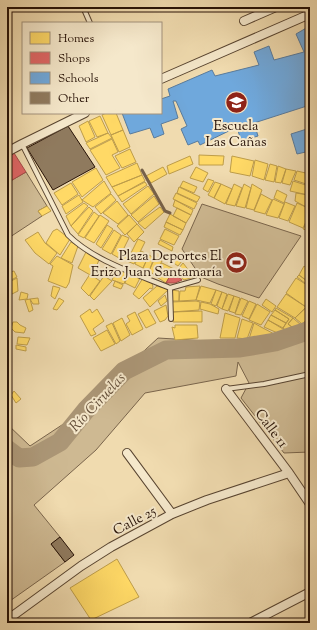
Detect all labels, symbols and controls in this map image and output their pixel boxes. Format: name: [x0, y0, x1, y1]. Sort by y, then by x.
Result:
legend: [22, 22, 162, 114]
text: Homes: [58, 30, 94, 48]
text: Shops: [58, 50, 90, 68]
text: Schools: [58, 70, 99, 88]
text: Other: [58, 90, 90, 108]
school or university icon: Escuela Las Cañas: [223, 90, 249, 116]
place label: Escuela Las Cañas: [205, 117, 267, 153]
place label: Plaza Deportes El Erizo Juan Santamaría: [91, 247, 223, 283]
sports icon: Plaza Deportes El Erizo Juan Santamaría: [224, 250, 250, 276]
water label: Río Ciruelas: [65, 369, 131, 437]
street label: Calle 11: [249, 406, 292, 453]
street label: Calle 25: [110, 502, 160, 541]

